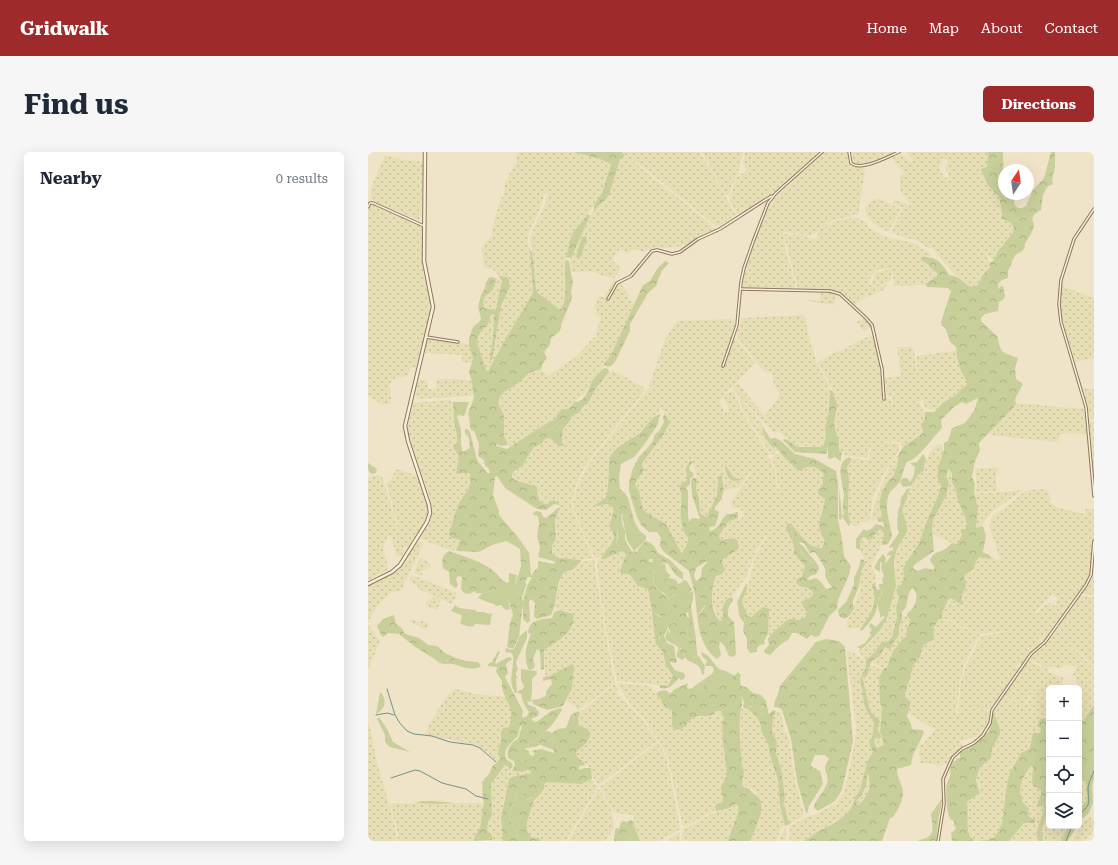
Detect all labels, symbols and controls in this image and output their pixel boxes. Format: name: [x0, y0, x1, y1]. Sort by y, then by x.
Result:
text: Gridwalk: [20, 17, 109, 40]
text: Home: [866, 20, 907, 36]
text: Map: [929, 20, 959, 36]
text: About: [981, 20, 1023, 36]
text: Contact: [1045, 20, 1098, 36]
button: Directions: [983, 86, 1094, 122]
text: Find us: [24, 88, 128, 121]
north arrow: [998, 164, 1034, 200]
text: Nearby: [40, 168, 102, 188]
text: 0 results: [276, 171, 328, 186]
map controls: [1046, 685, 1082, 829]
button: +: [1046, 685, 1082, 721]
button: −: [1046, 721, 1082, 757]
button: locate: [1046, 757, 1082, 793]
button: layers: [1046, 793, 1082, 829]

